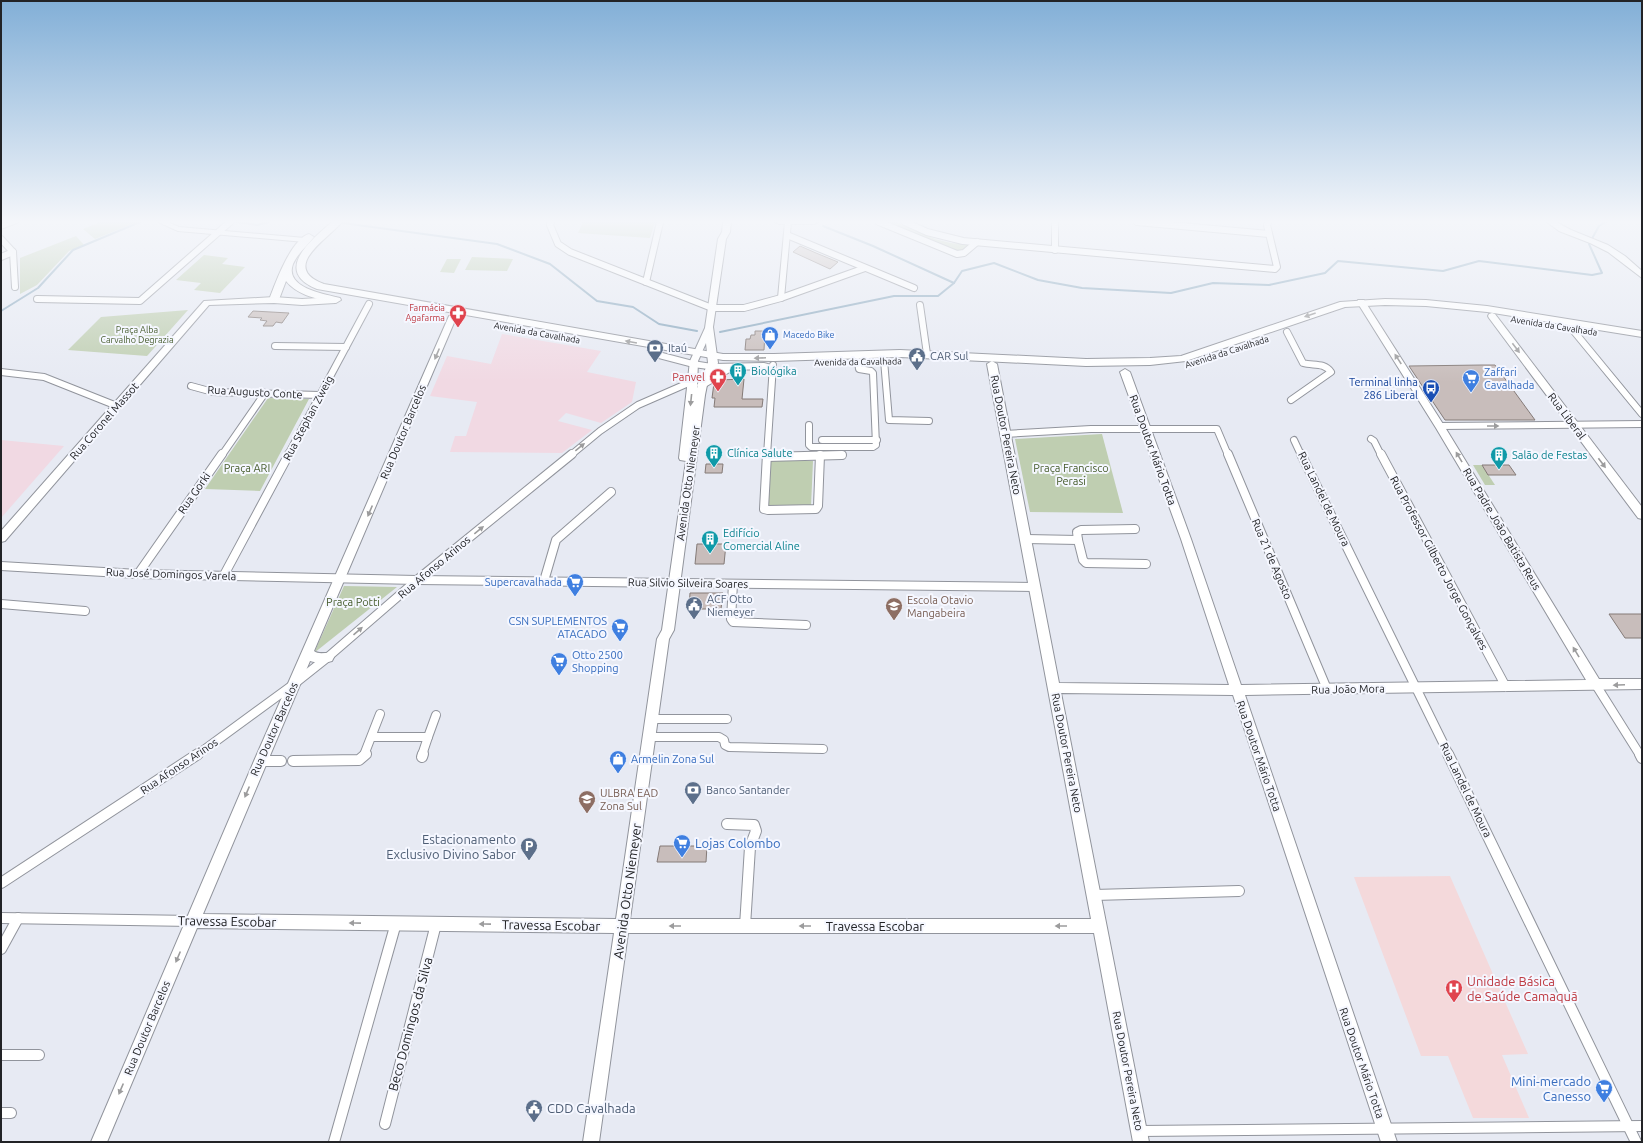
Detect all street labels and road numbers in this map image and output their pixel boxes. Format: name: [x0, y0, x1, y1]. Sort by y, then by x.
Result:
street label: Avenida da Cavalhada: [1510, 314, 1598, 338]
street label: Avenida da Cavalhada: [493, 320, 581, 346]
street label: Avenida da Cavalhada: [1184, 334, 1270, 370]
street label: Avenida da Cavalhada: [814, 356, 902, 368]
street label: Rua Stephan Zweig: [281, 374, 335, 462]
street label: Rua Doutor Pereira Neto: [989, 374, 1023, 496]
street label: Rua Coronel Massot: [67, 379, 141, 462]
street label: Rua Doutor Barcelos: [378, 383, 428, 481]
street label: Rua Augusto Conte: [207, 384, 303, 400]
street label: Rua Liberal: [1546, 391, 1588, 442]
street label: Rua Doutor Mário Totta: [1127, 393, 1179, 507]
street label: Avenida Otto Niemeyer: [674, 424, 702, 541]
street label: Rua Landel de Moura: [1296, 450, 1352, 548]
street label: Rua Padre João Batista Reus: [1461, 466, 1543, 592]
street label: Rua Gorki: [175, 470, 213, 516]
street label: Rua Professor Gilberto Jorge Gonçalves: [1388, 474, 1490, 652]
street label: Rua 21 de Agosto: [1250, 517, 1294, 601]
street label: Rua Afonso Arinos: [395, 533, 473, 601]
street label: Rua José Domingos Varela: [106, 566, 236, 582]
street label: Rua Silvio Silveira Soares: [628, 576, 748, 590]
street label: Rua Doutor Barcelos: [248, 680, 300, 778]
street label: Rua João Mora: [1311, 682, 1385, 696]
street label: Rua Doutor Pereira Neto: [1050, 692, 1084, 814]
street label: Rua Doutor Mário Totta: [1234, 699, 1284, 813]
street label: Rua Afonso Arinos: [138, 736, 220, 796]
street label: Rua Landel de Moura: [1438, 741, 1494, 839]
street label: Avenida Otto Niemeyer: [611, 822, 643, 960]
street label: Travessa Escobar: [178, 913, 276, 929]
street label: Travessa Escobar: [502, 917, 600, 933]
street label: Travessa Escobar: [826, 919, 924, 933]
street label: Beco Domingos da Silva: [385, 956, 435, 1092]
street label: Rua Doutor Barcelos: [122, 979, 172, 1077]
street label: Rua Doutor Mário Totta: [1337, 1006, 1387, 1120]
street label: Rua Doutor Pereira Neto: [1111, 1010, 1145, 1132]

